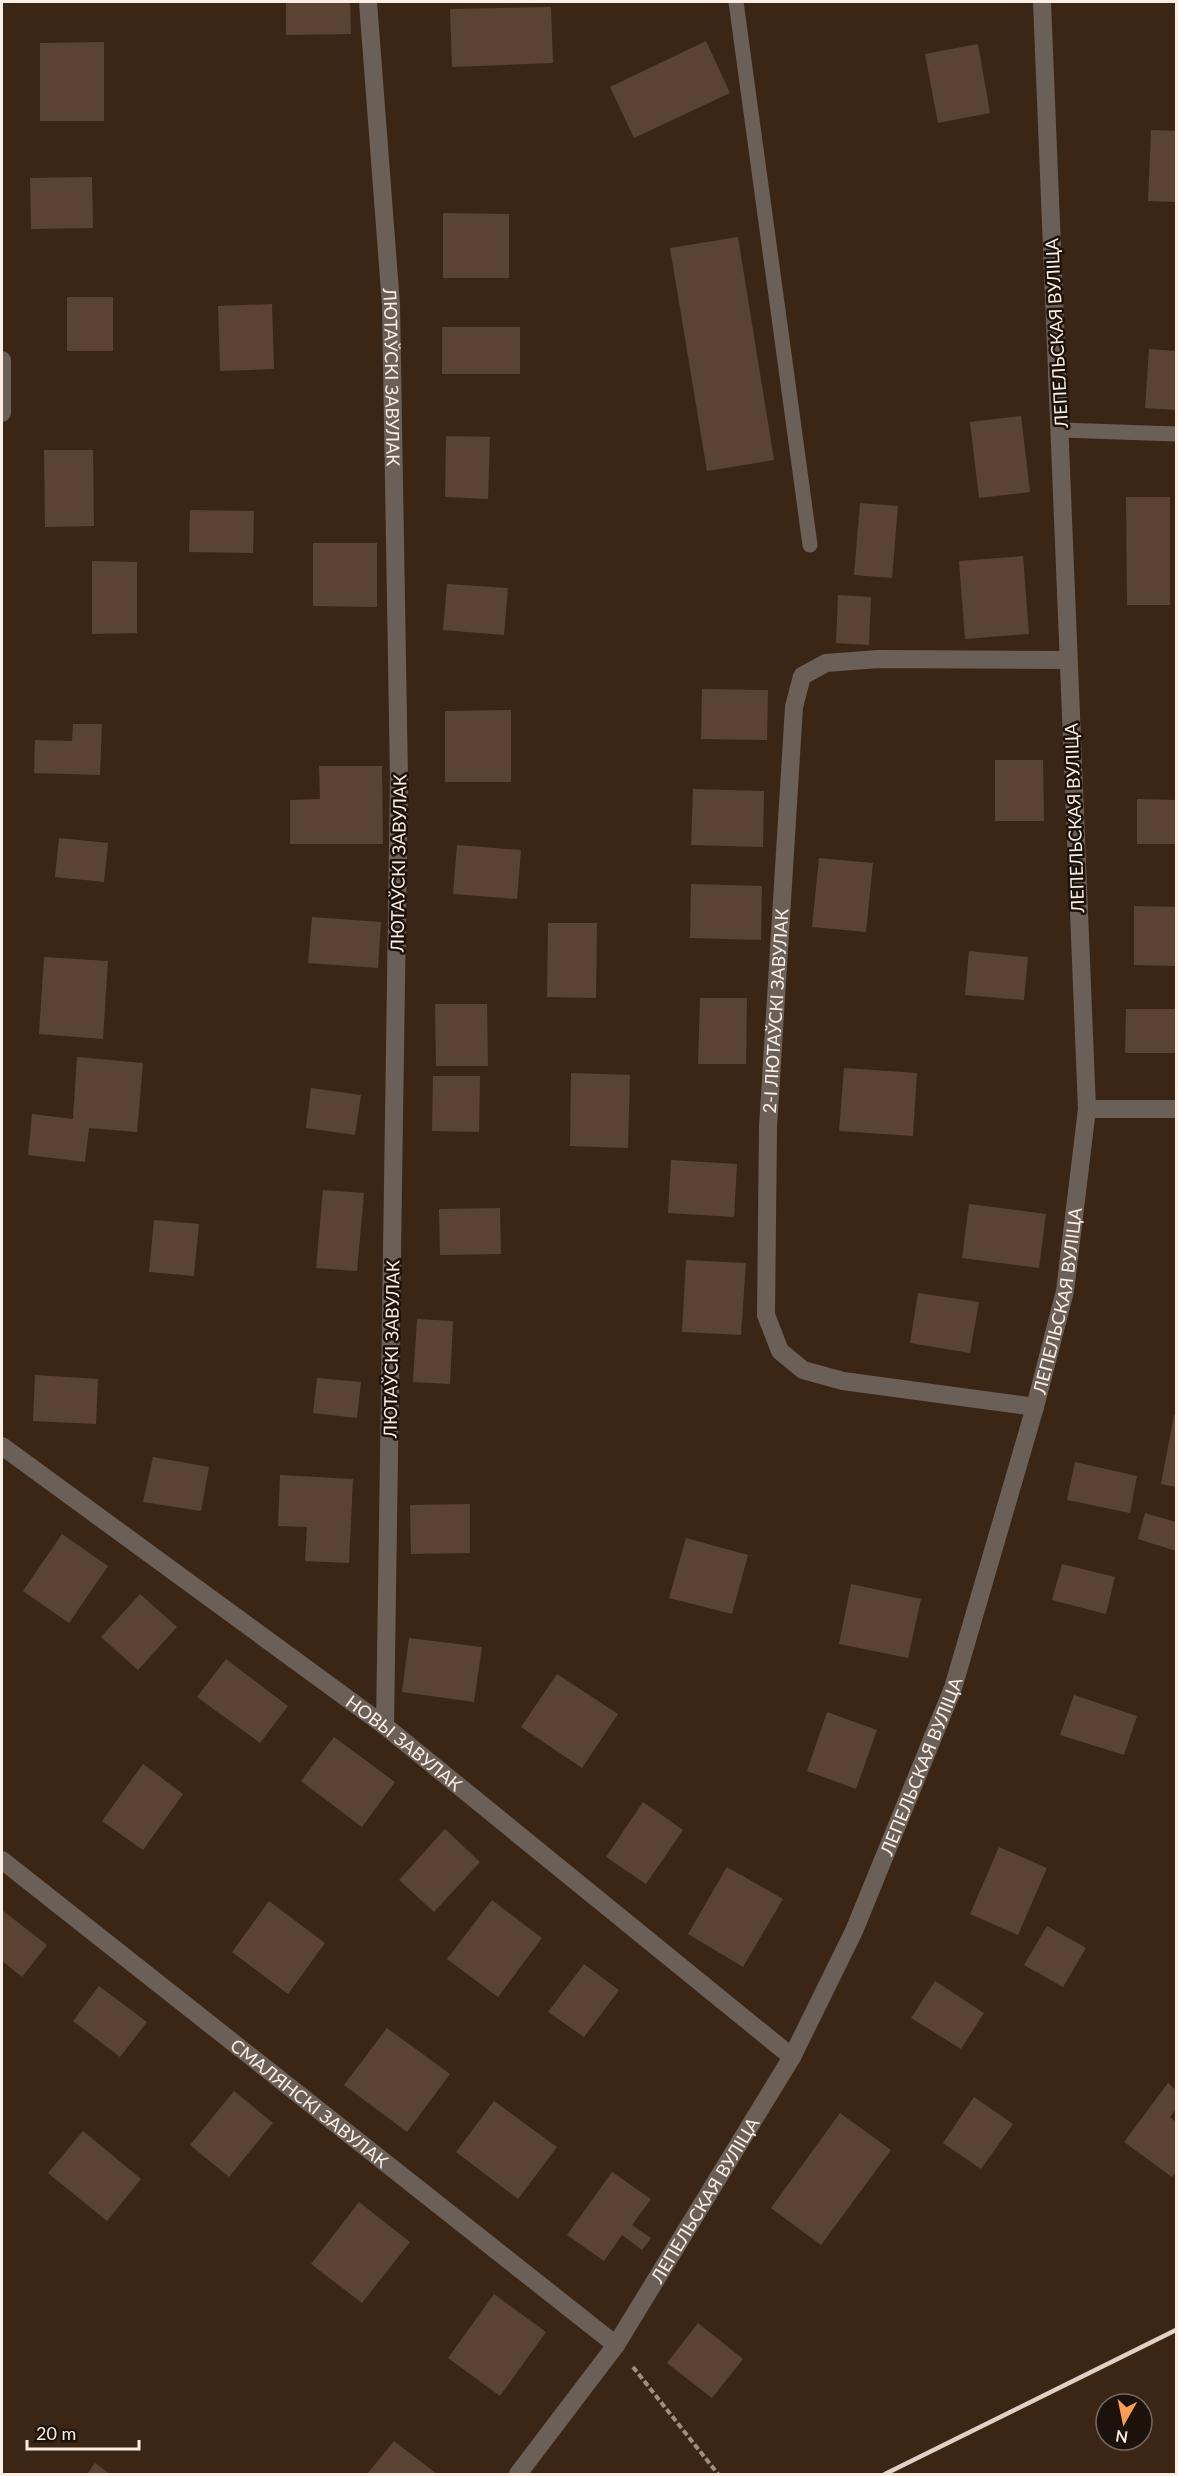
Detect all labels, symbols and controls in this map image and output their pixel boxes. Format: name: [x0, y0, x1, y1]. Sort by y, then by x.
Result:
street label: ЛЕПЕЛЬСКАЯ ВУЛІЦА: [1040, 237, 1072, 429]
street label: ЛЮТАЎСКІ ЗАВУЛАК: [379, 286, 405, 466]
street label: ЛЕПЕЛЬСКАЯ ВУЛІЦА: [1060, 722, 1088, 914]
street label: ЛЮТАЎСКІ ЗАВУЛАК: [385, 774, 411, 953]
street label: 2-І ЛЮТАЎСКІ ЗАВУЛАК: [758, 908, 792, 1114]
street label: ЛЕПЕЛЬСКАЯ ВУЛІЦА: [1028, 1205, 1086, 1397]
street label: ЛЮТАЎСКІ ЗАВУЛАК: [378, 1260, 404, 1439]
street label: ЛЕПЕЛЬСКАЯ ВУЛІЦА: [875, 1674, 967, 1859]
street label: НОВЫ ЗАВУЛАК: [342, 1690, 467, 1795]
street label: СМАЛЯНСКІ ЗАВУЛАК: [226, 2034, 393, 2172]
street label: ЛЕПЕЛЬСКАЯ ВУЛІЦА: [645, 2112, 764, 2288]
north arrow: [1094, 2392, 1154, 2452]
scale bar: [27, 2413, 140, 2451]
text: 20 m: [36, 2422, 76, 2444]
text: N: [1114, 2427, 1129, 2448]

